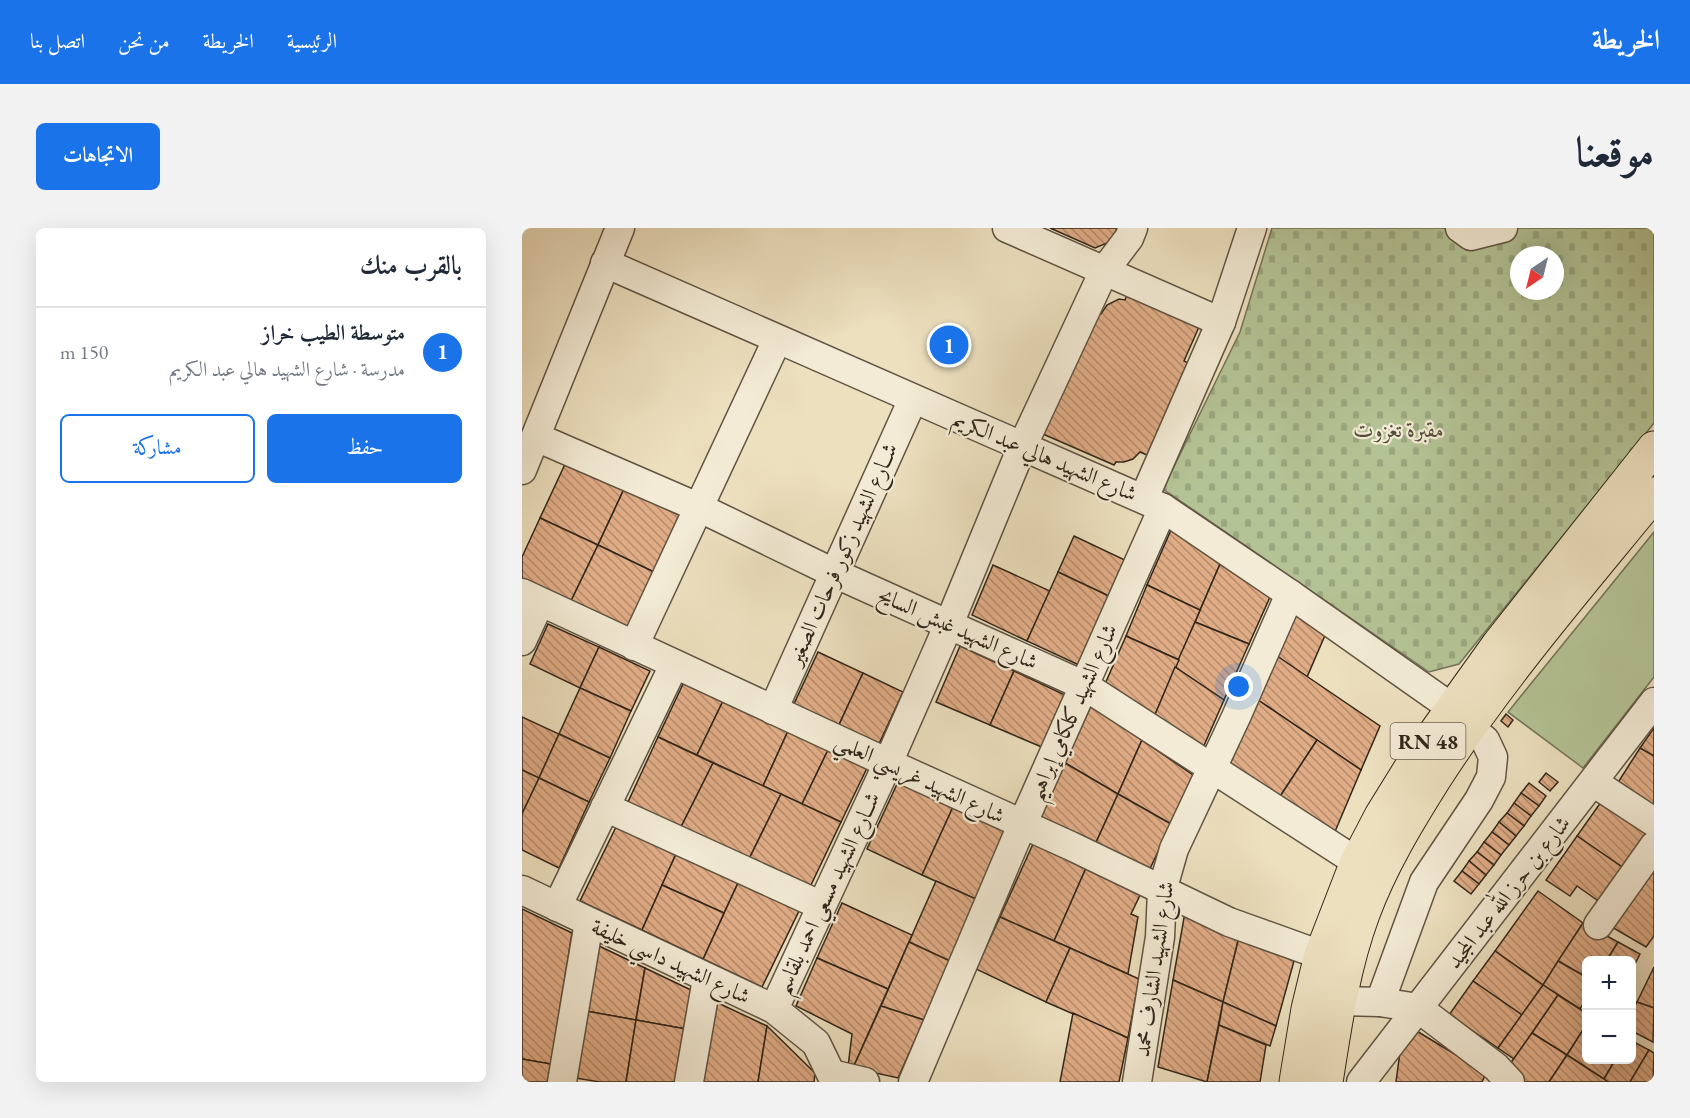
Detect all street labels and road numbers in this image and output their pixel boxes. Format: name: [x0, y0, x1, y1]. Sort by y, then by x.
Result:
street label: شارع الشهيد هالي عبد الكريم: [946, 404, 1142, 513]
street label: شــارع الشهيد زكور فرحات الصغير: [779, 438, 908, 673]
street label: شارع الشهيد غبش السايح: [871, 580, 1043, 681]
street label: شارع الشهيد كلكامي إبراهيم: [1020, 619, 1130, 808]
road number: RN 48: [1390, 723, 1466, 759]
street label: شارع الشهيد غريسي العلمي: [828, 726, 1010, 836]
street label: شــارع الشهيد مسعي احمد بلقاسم: [767, 787, 893, 1002]
street label: شارع بن حرز الله عبد المجيد: [1437, 808, 1580, 977]
street label: شارع الشهيد الشارف محمد: [1127, 879, 1185, 1059]
street label: شارع الشهيد داسي خليفة: [584, 911, 755, 1016]

